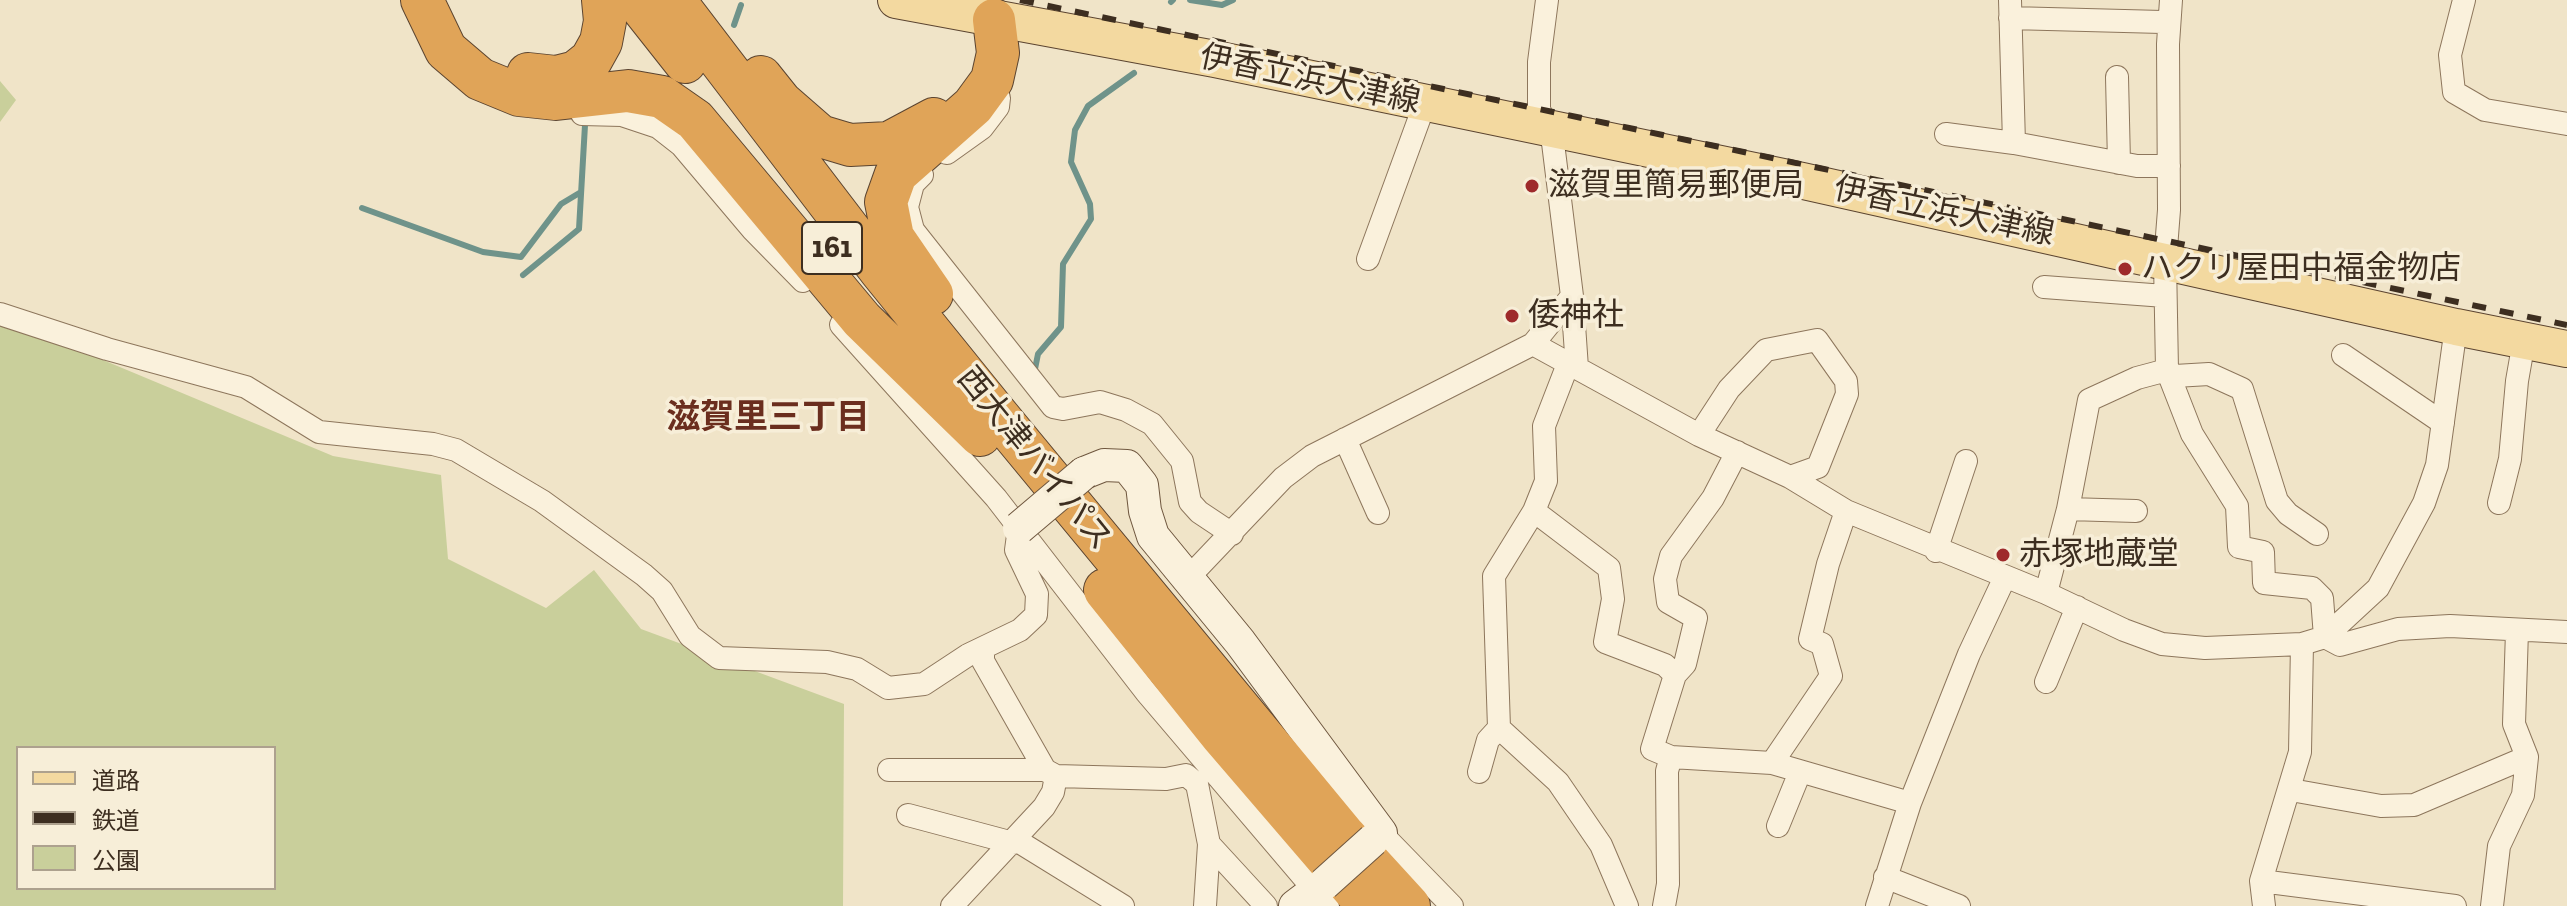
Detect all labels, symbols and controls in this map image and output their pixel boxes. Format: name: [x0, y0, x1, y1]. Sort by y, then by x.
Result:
street label: 伊香立浜大津線: [1196, 38, 1424, 122]
place label: 滋賀里簡易郵便局: [1548, 167, 1804, 205]
street label: 伊香立浜大津線: [1830, 170, 2058, 254]
marker: 滋賀里簡易郵便局: [1523, 177, 1541, 195]
road number: 161: [802, 222, 862, 274]
place label: ハクリ屋田中福金物店: [2141, 250, 2461, 288]
marker: ハクリ屋田中福金物店: [2116, 260, 2134, 278]
place label: 倭神社: [1528, 297, 1624, 335]
marker: 倭神社: [1503, 307, 1521, 325]
street label: 西大津バイパス: [949, 360, 1119, 558]
district label: 滋賀里三丁目: [666, 398, 870, 438]
place label: 赤塚地蔵堂: [2019, 536, 2179, 574]
marker: 赤塚地蔵堂: [1994, 546, 2012, 564]
legend: [16, 746, 276, 890]
text: 道路: [92, 766, 140, 795]
text: 鉄道: [92, 806, 140, 835]
text: 公園: [92, 846, 140, 875]

